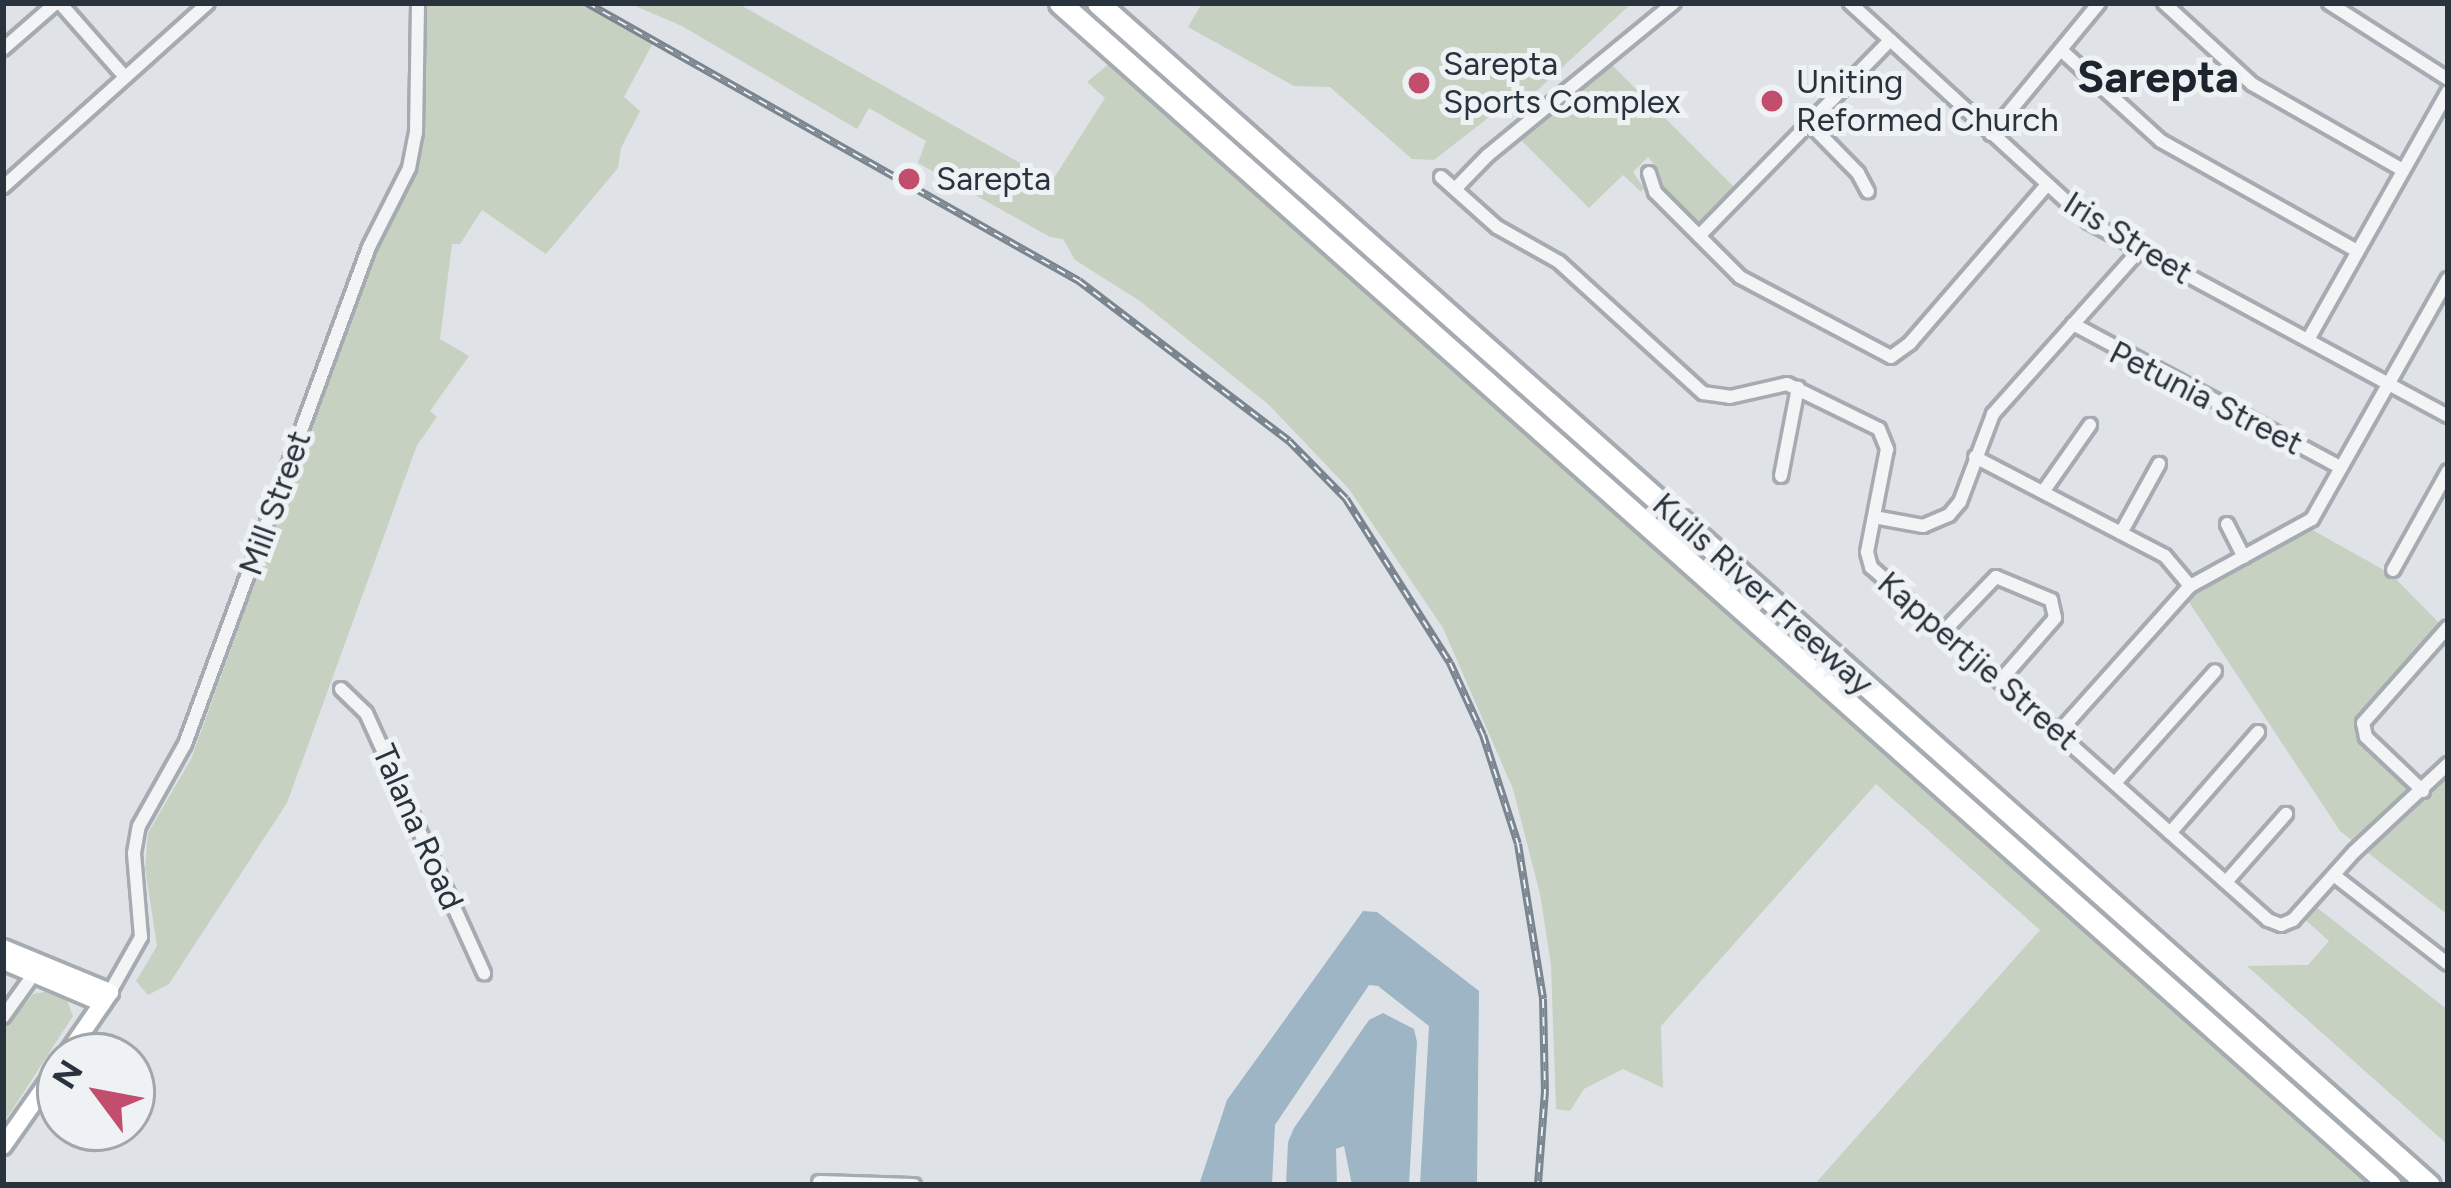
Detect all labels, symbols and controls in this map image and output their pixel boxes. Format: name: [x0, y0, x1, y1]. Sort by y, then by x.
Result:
place label: Sarepta Sports Complex: [1443, 44, 1680, 122]
district label: Sarepta: [2077, 50, 2239, 104]
place label: Uniting Reformed Church: [1796, 62, 2059, 140]
marker: Sarepta Sports Complex: [1406, 70, 1432, 96]
marker: Uniting Reformed Church: [1759, 88, 1785, 114]
place label: Sarepta: [936, 159, 1051, 199]
marker: Sarepta: [893, 163, 925, 195]
street label: Iris Street: [2057, 183, 2199, 293]
street label: Petunia Street: [2103, 332, 2309, 464]
street label: Mill Street: [231, 425, 319, 581]
street label: Kuils River Freeway: [1645, 485, 1881, 703]
street label: Kappertjie Street: [1870, 563, 2086, 759]
street label: Talana Road: [364, 738, 472, 916]
north arrow: [36, 1032, 156, 1152]
text: N: [44, 1053, 91, 1095]

